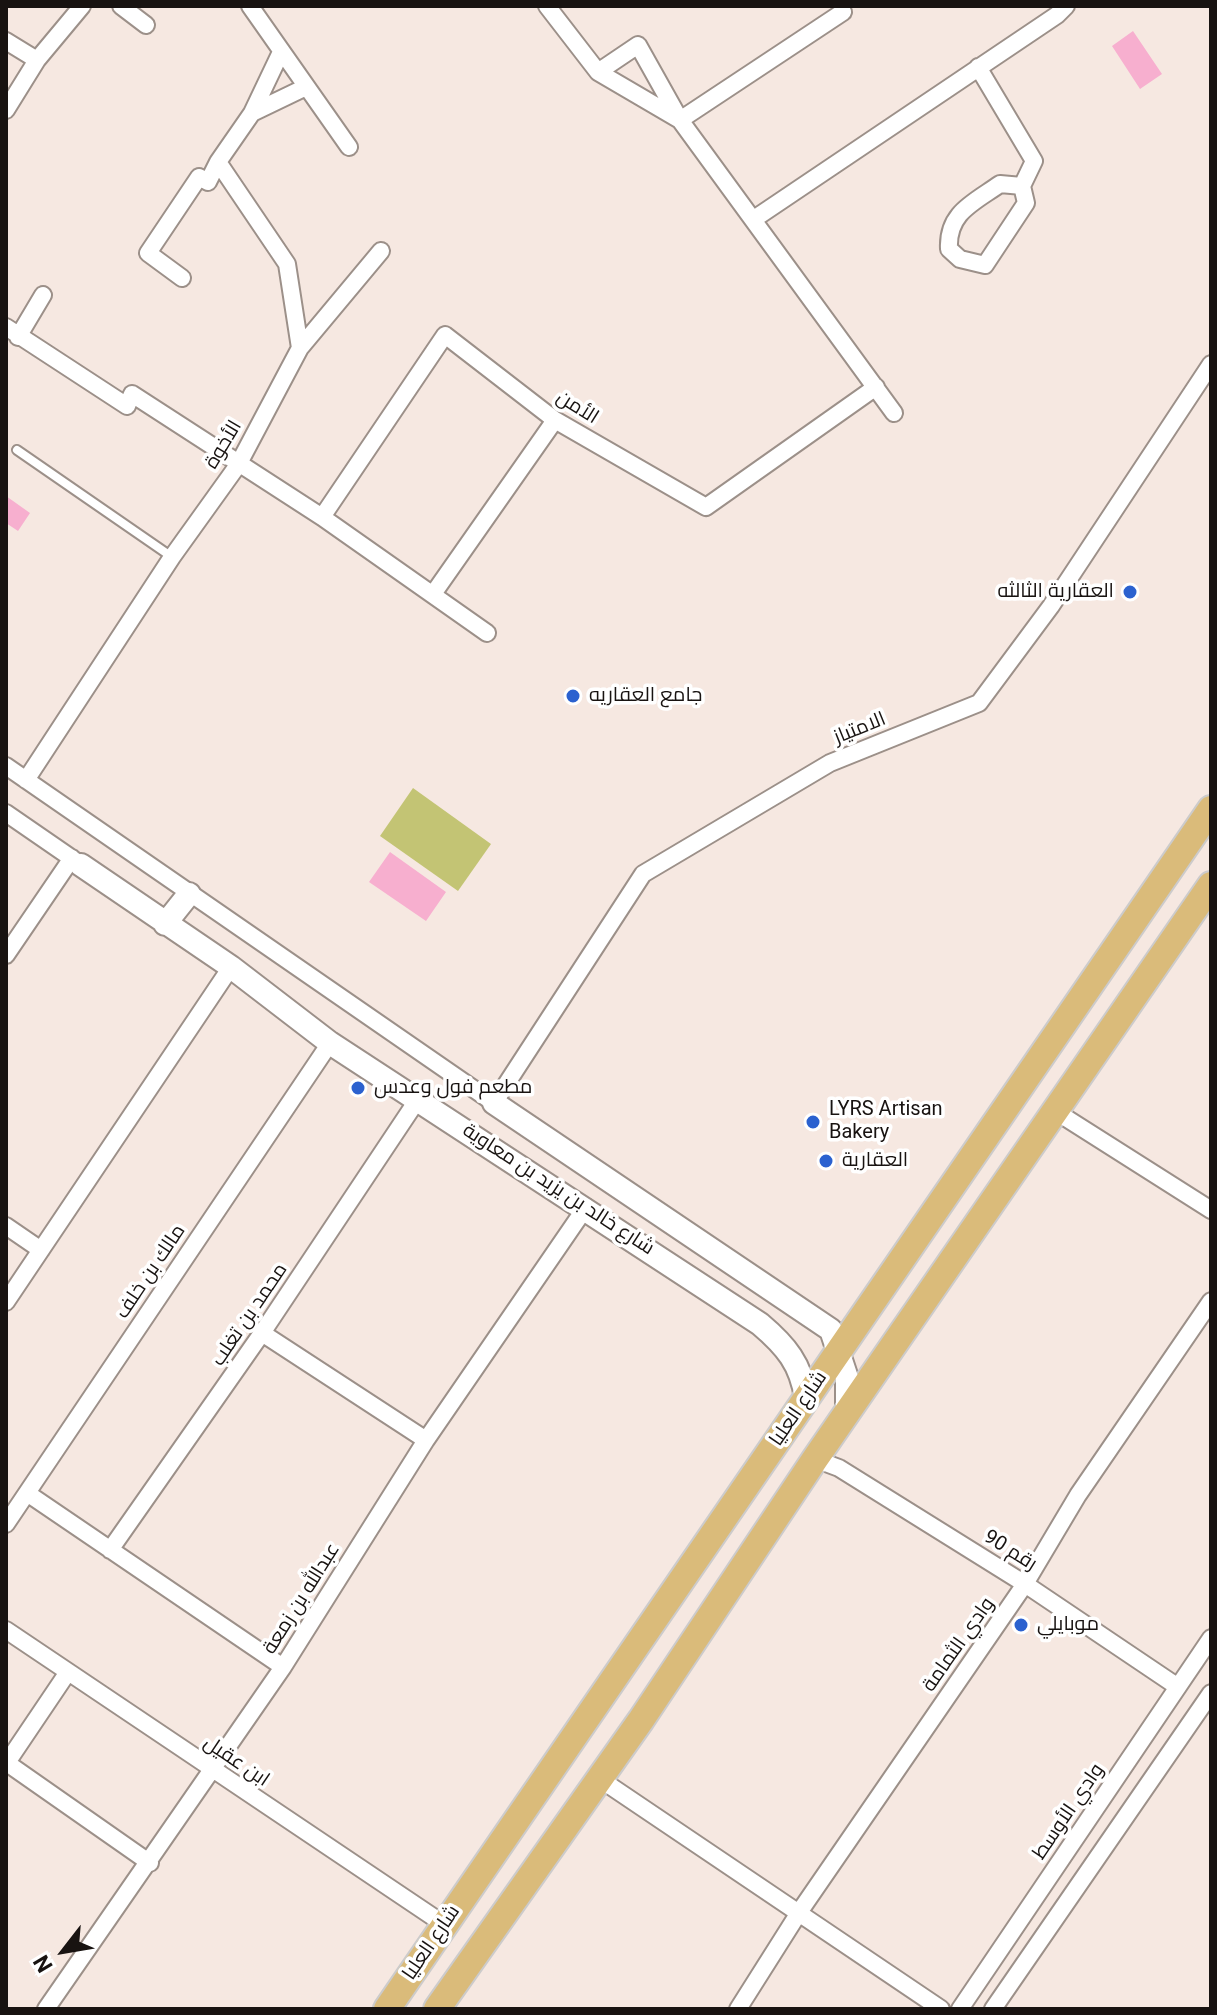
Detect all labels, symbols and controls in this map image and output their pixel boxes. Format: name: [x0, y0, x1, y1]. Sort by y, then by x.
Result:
street label: الأمن: [552, 386, 602, 430]
street label: الأخوة: [200, 416, 248, 474]
place label: العقارية الثالثه: [997, 580, 1114, 604]
marker: العقارية الثالثه: [1121, 583, 1139, 601]
place label: جامع العقاريه: [589, 684, 702, 708]
marker: جامع العقاريه: [564, 687, 582, 705]
street label: الامتياز: [830, 708, 890, 750]
place label: مطعم فول وعدس: [374, 1076, 532, 1100]
marker: مطعم فول وعدس: [349, 1079, 367, 1097]
place label: LYRS Artisan Bakery: [829, 1098, 943, 1145]
marker: LYRS Artisan Bakery: [804, 1113, 822, 1131]
street label: شارع خالد بن يزيد بن معاوية: [458, 1119, 658, 1261]
place label: العقارية: [842, 1149, 908, 1173]
marker: العقارية: [817, 1152, 835, 1170]
street label: مالك بن خلف: [111, 1220, 191, 1324]
street label: محمد بن تغلب: [207, 1259, 293, 1371]
street label: شارع العليا: [765, 1367, 833, 1451]
street label: رقم 90: [979, 1525, 1041, 1577]
street label: عبدالله بن زمعة: [258, 1539, 346, 1659]
street label: وادي الثمامة: [918, 1593, 1000, 1697]
place label: موبايلي: [1037, 1613, 1099, 1637]
marker: موبايلي: [1012, 1616, 1030, 1634]
street label: ابن عقيل: [199, 1731, 273, 1793]
street label: وادي الأوسط: [1028, 1760, 1110, 1864]
street label: شارع العليا: [398, 1901, 466, 1985]
north arrow: [24, 1911, 104, 1991]
text: N: [28, 1951, 58, 1977]

